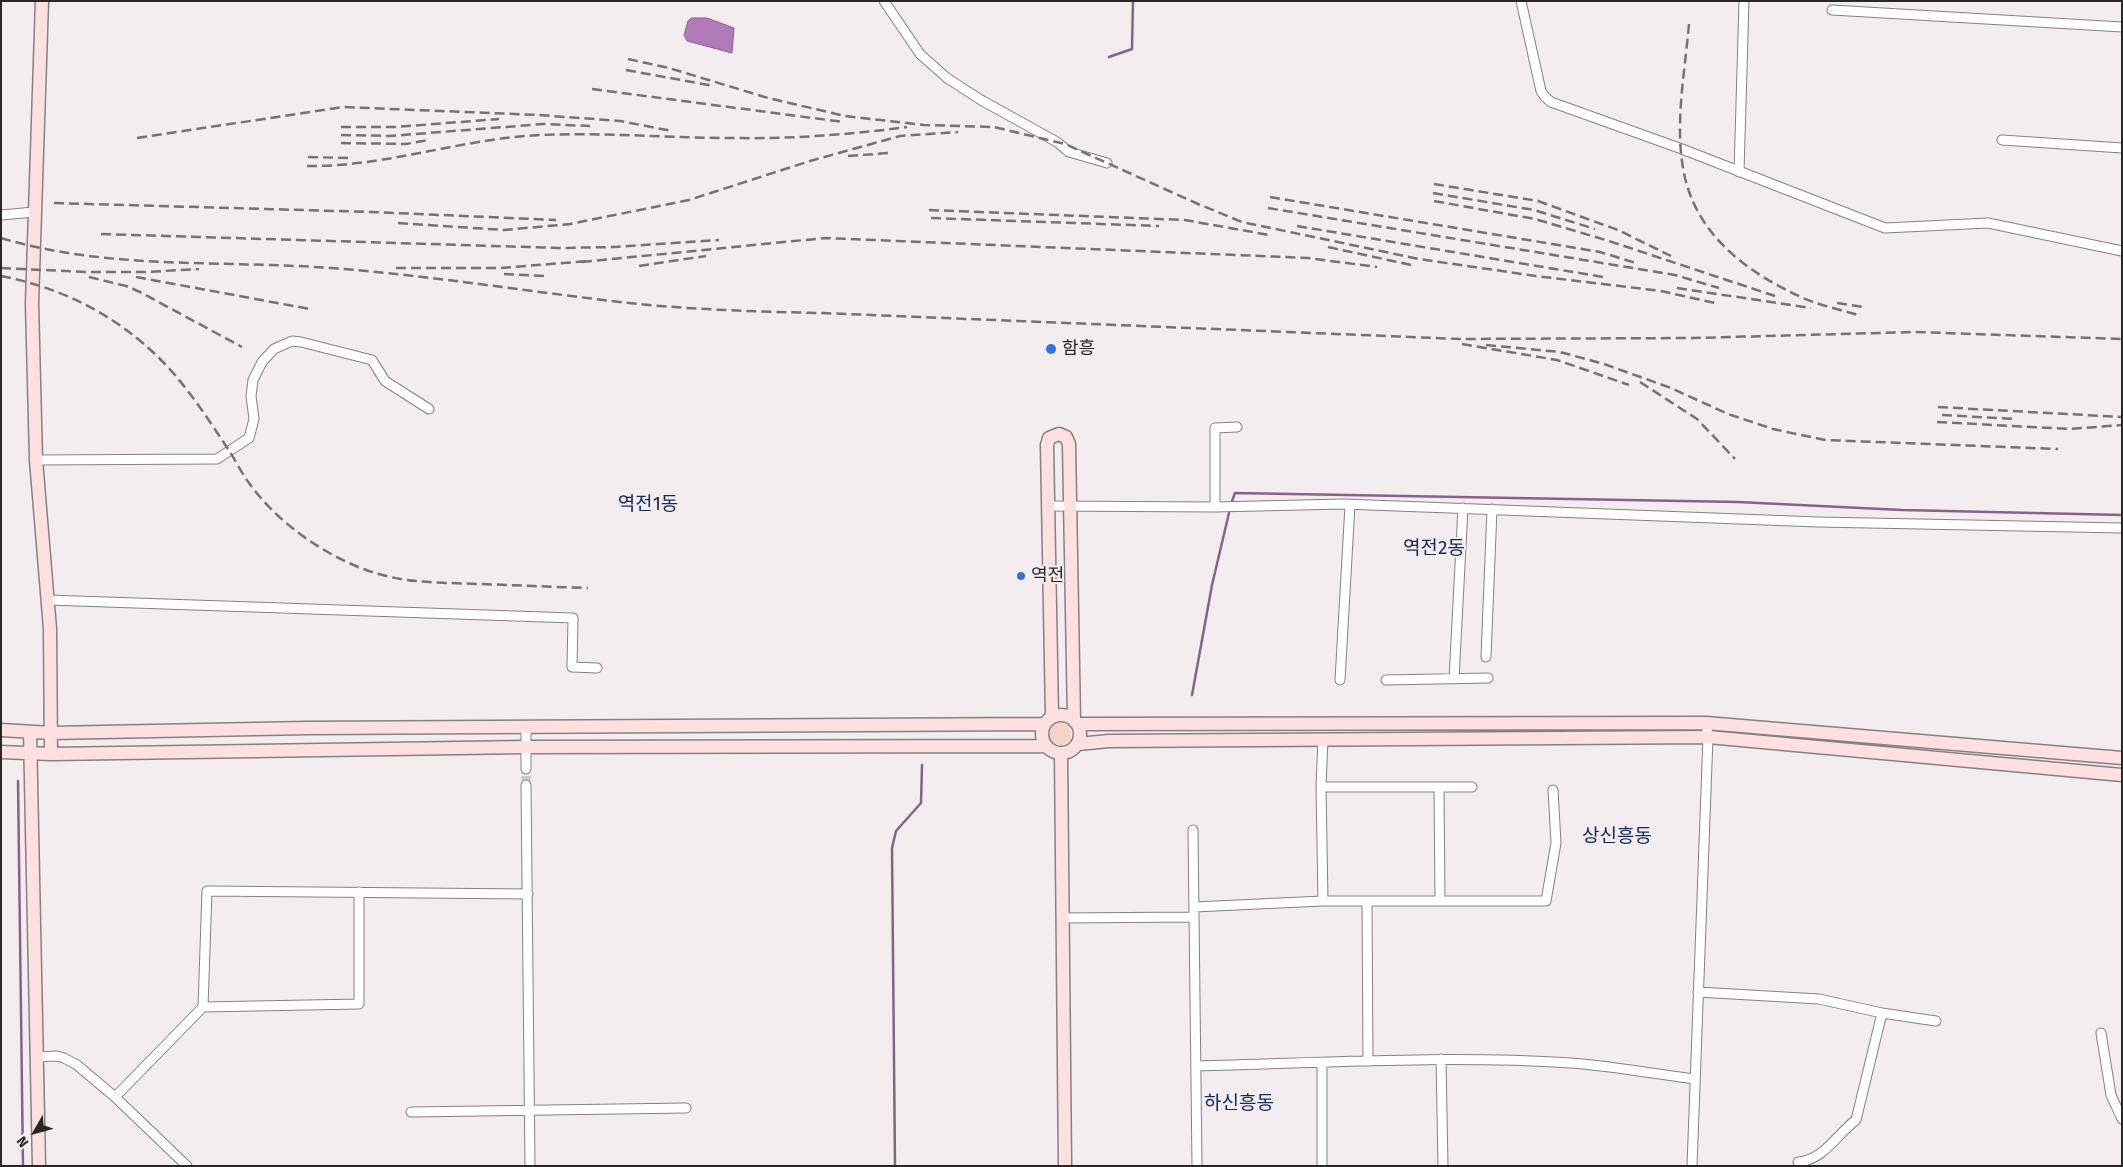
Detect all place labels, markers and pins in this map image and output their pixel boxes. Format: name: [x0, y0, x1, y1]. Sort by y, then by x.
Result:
place label: 함흥: [1062, 338, 1095, 360]
marker: 함흥: [1044, 342, 1058, 356]
place label: 역전: [1031, 565, 1064, 587]
marker: 역전: [1015, 570, 1027, 582]

